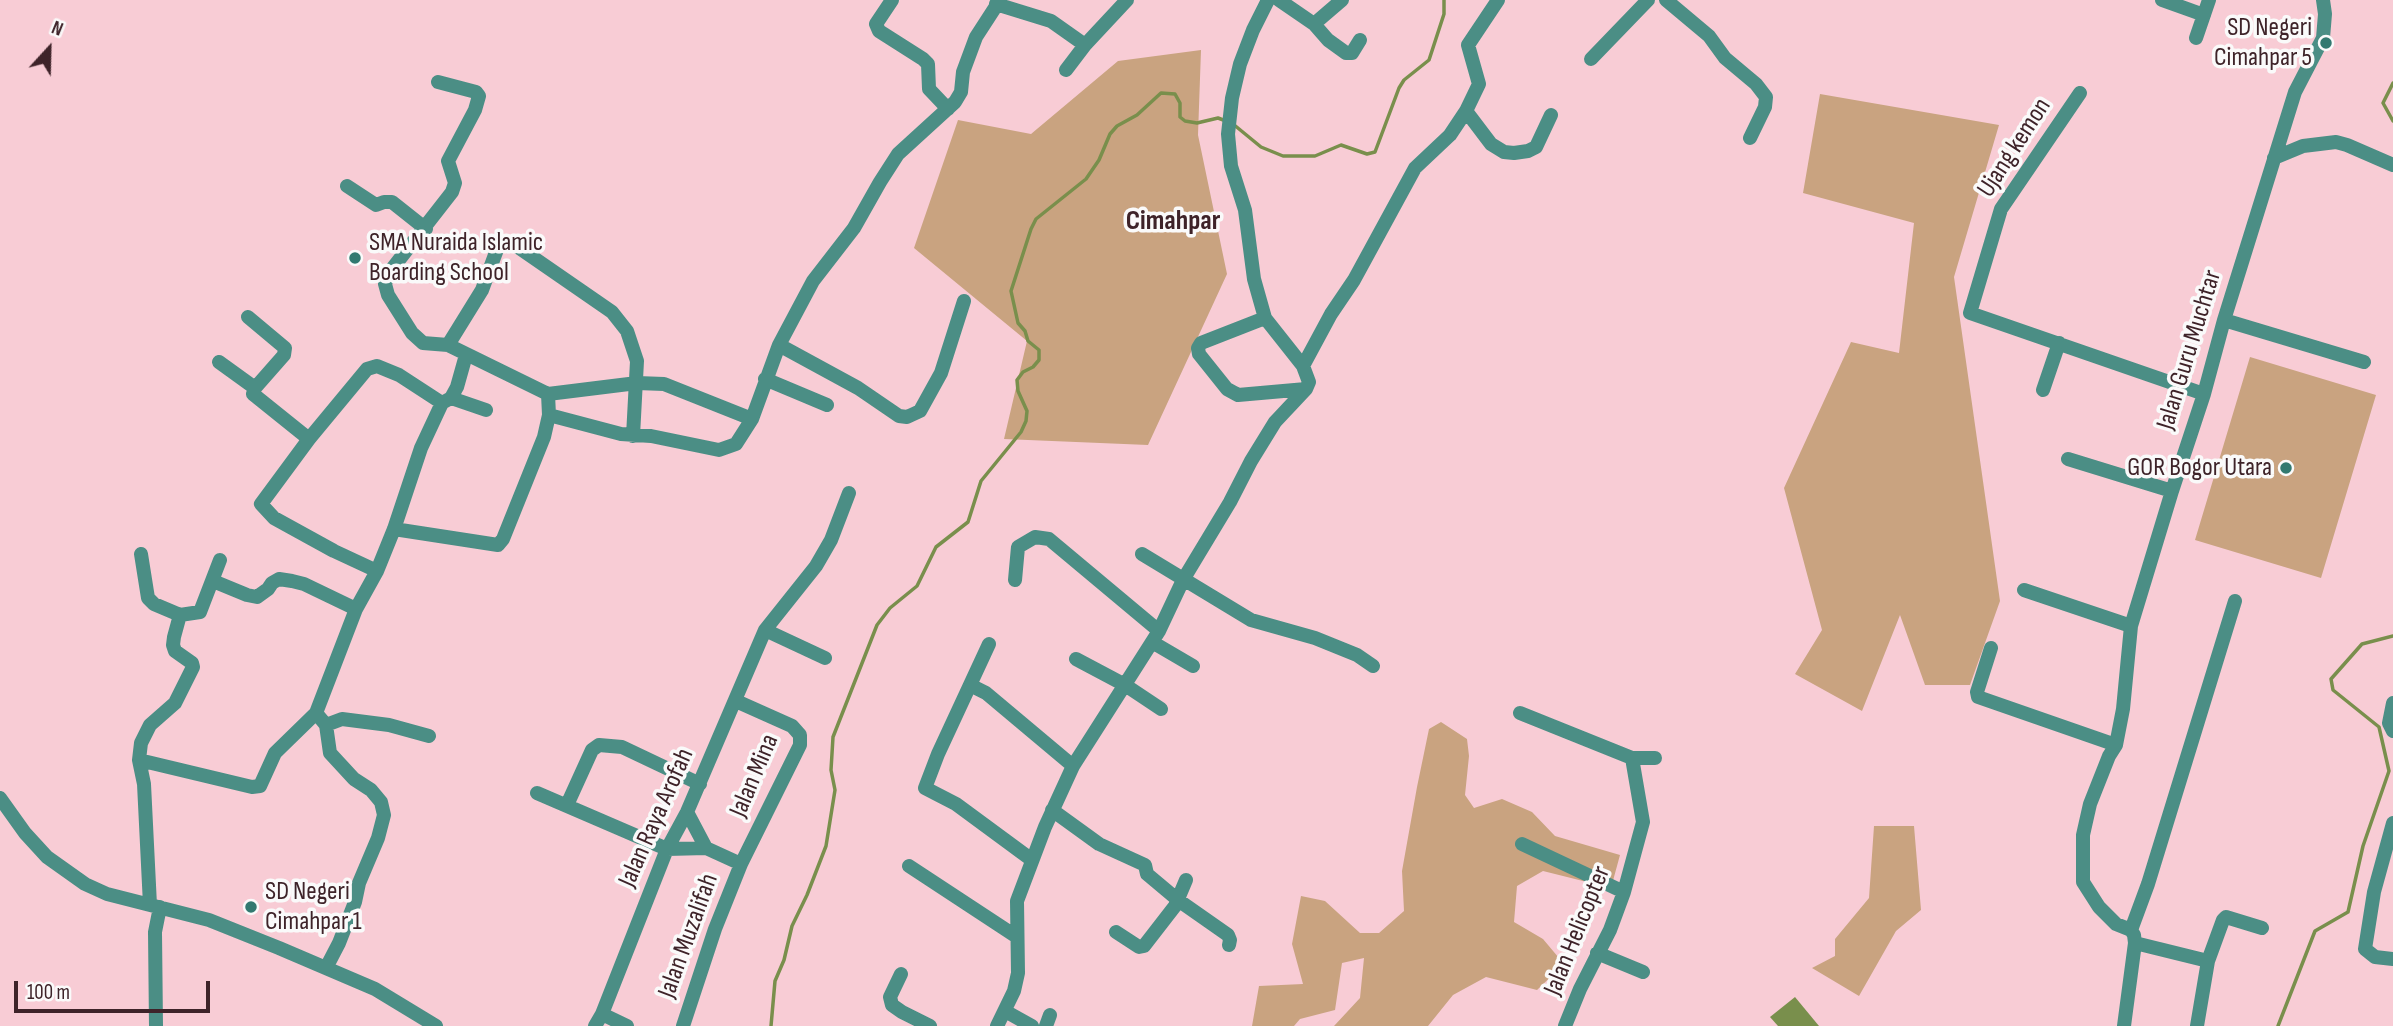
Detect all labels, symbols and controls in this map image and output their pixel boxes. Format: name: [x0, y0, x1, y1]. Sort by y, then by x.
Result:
place label: SD Negeri Cimahpar 5: [2214, 12, 2312, 74]
north arrow: [14, 14, 84, 84]
text: N: [48, 17, 66, 42]
marker: SD Negeri Cimahpar 5: [2318, 35, 2334, 51]
street label: Ujang kemon: [1971, 93, 2059, 203]
district label: Cimahpar: [1126, 205, 1220, 239]
place label: SMA Nuraida Islamic Boarding School: [369, 227, 543, 288]
marker: SMA Nuraida Islamic Boarding School: [347, 250, 363, 266]
street label: Jalan Guru Muchtar: [2151, 266, 2229, 434]
place label: GOR Bogor Utara: [2127, 452, 2272, 484]
marker: GOR Bogor Utara: [2278, 460, 2294, 476]
street label: Jalan Mina: [724, 730, 786, 822]
street label: Jalan Raya Arofah: [613, 744, 701, 892]
street label: Jalan Helicopter: [1538, 862, 1618, 1000]
street label: Jalan Muzalifah: [652, 870, 726, 1002]
place label: SD Negeri Cimahpar 1: [265, 876, 362, 938]
marker: SD Negeri Cimahpar 1: [243, 899, 259, 915]
scale bar: [18, 967, 214, 1011]
text: 100 m: [27, 980, 70, 1005]

